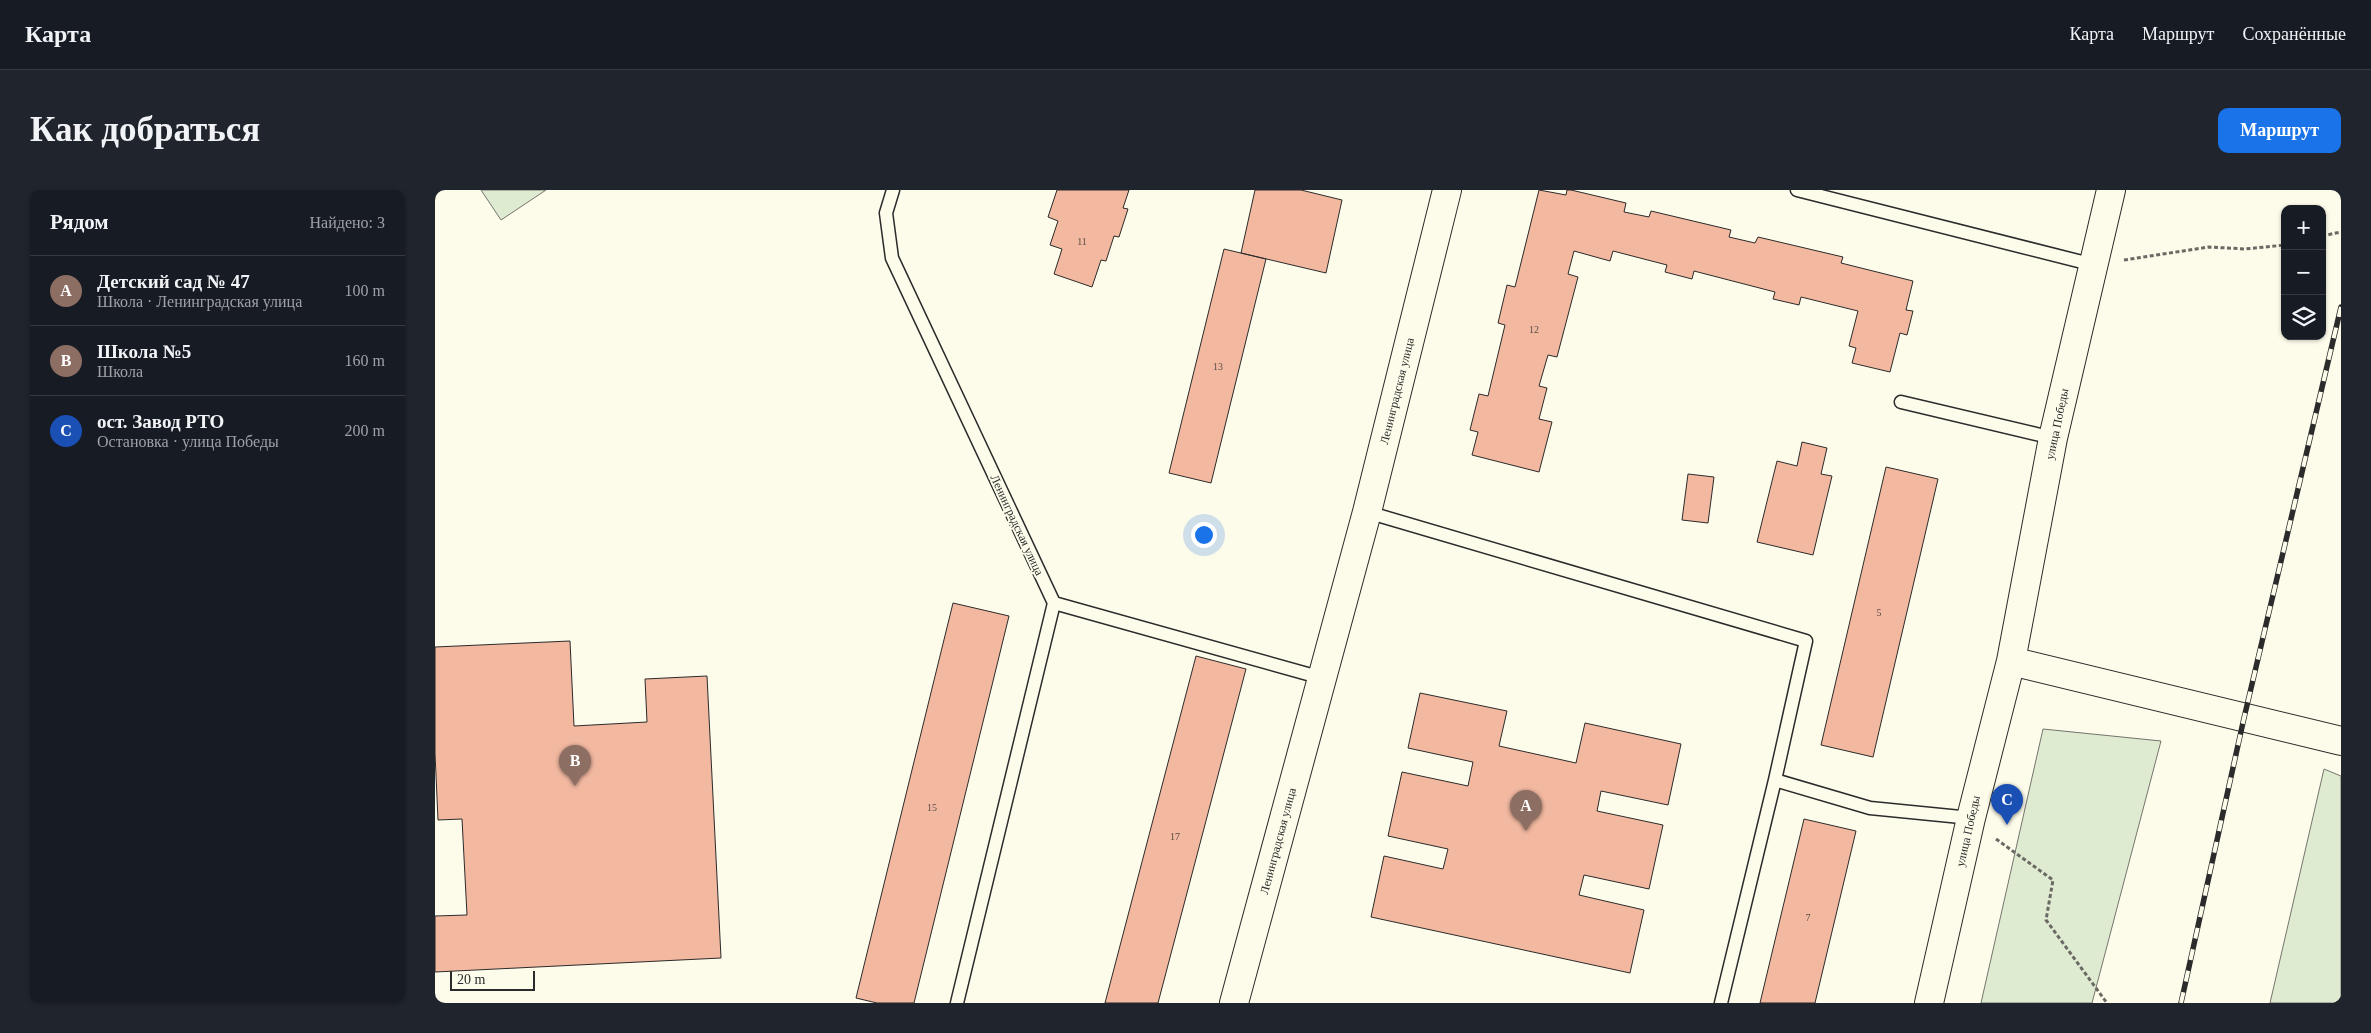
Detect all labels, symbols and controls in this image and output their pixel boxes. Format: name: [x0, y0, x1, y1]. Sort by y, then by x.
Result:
text: Карта: [25, 21, 91, 47]
text: Карта: [2069, 24, 2114, 44]
text: Маршрут: [2142, 24, 2214, 44]
text: Сохранённые: [2242, 24, 2346, 44]
button: Маршрут: [2218, 108, 2341, 153]
text: Как добраться: [30, 110, 260, 149]
map controls: [2281, 205, 2326, 340]
button: +: [2281, 205, 2326, 250]
text: Рядом: [50, 210, 109, 234]
text: Найдено: 3: [310, 214, 385, 231]
house number: 11: [1077, 236, 1087, 247]
button: −: [2281, 250, 2326, 295]
text: Детский сад № 47: [97, 271, 250, 292]
text: A: [60, 282, 72, 299]
text: 100 m: [345, 282, 385, 299]
text: Школа · Ленинградская улица: [97, 293, 302, 310]
button: layers: [2281, 295, 2326, 340]
house number: 12: [1529, 324, 1539, 335]
street label: Ленинградская улица: [1377, 336, 1417, 446]
text: Школа №5: [97, 341, 191, 362]
text: B: [61, 352, 71, 369]
text: 160 m: [345, 352, 385, 369]
house number: 13: [1213, 361, 1223, 372]
text: Школа: [97, 363, 143, 380]
street label: улица Победы: [2043, 387, 2071, 461]
text: ост. Завод РТО: [97, 411, 224, 432]
text: C: [60, 422, 72, 439]
text: 200 m: [345, 422, 385, 439]
text: Остановка · улица Победы: [97, 433, 279, 450]
street label: Ленинградская улица: [988, 472, 1047, 578]
your location: [1191, 522, 1217, 548]
house number: 5: [1877, 607, 1882, 618]
pin: B: [559, 745, 591, 786]
pin: C: [1991, 784, 2023, 825]
street label: Ленинградская улица: [1257, 786, 1299, 896]
pin: A: [1510, 790, 1542, 831]
street label: улица Победы: [1953, 794, 1983, 868]
house number: 15: [927, 802, 937, 813]
house number: 17: [1170, 831, 1180, 842]
house number: 7: [1806, 912, 1811, 923]
scale bar: [450, 968, 535, 991]
text: 20 m: [457, 972, 485, 987]

